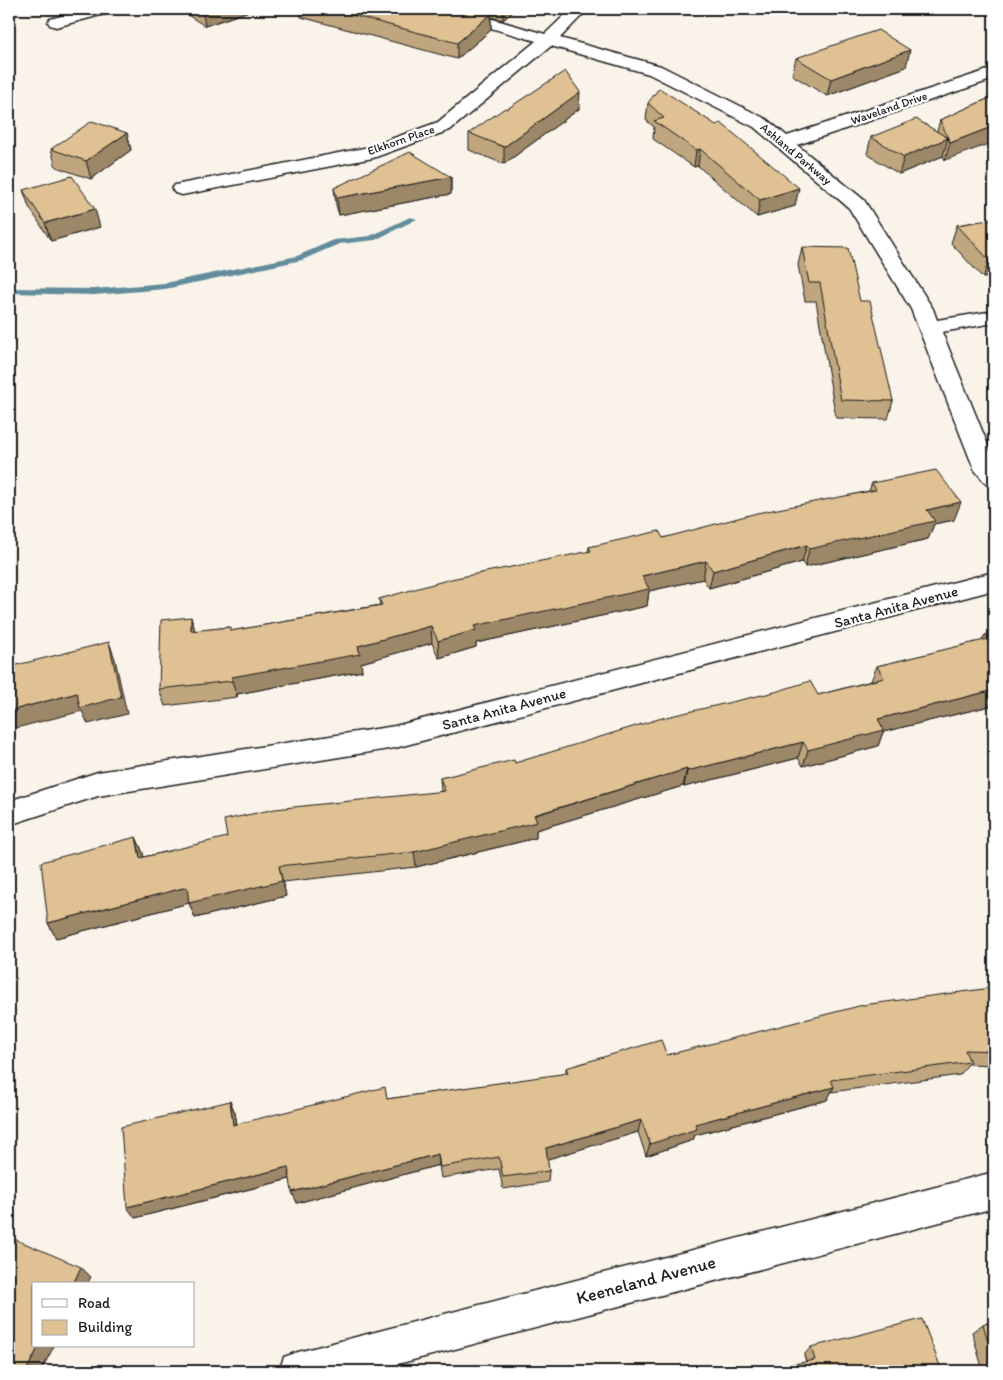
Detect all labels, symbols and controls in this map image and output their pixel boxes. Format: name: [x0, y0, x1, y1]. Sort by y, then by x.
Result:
street label: Waveland Drive: [849, 88, 929, 128]
street label: Ashland Parkway: [758, 120, 835, 188]
street label: Elkhorn Place: [366, 122, 437, 158]
street label: Santa Anita Avenue: [832, 582, 960, 632]
street label: Santa Anita Avenue: [440, 684, 568, 734]
street label: Keeneland Avenue: [574, 1251, 718, 1309]
legend: [32, 1282, 195, 1348]
text: Road: [78, 1294, 111, 1312]
text: Building: [78, 1318, 132, 1336]

